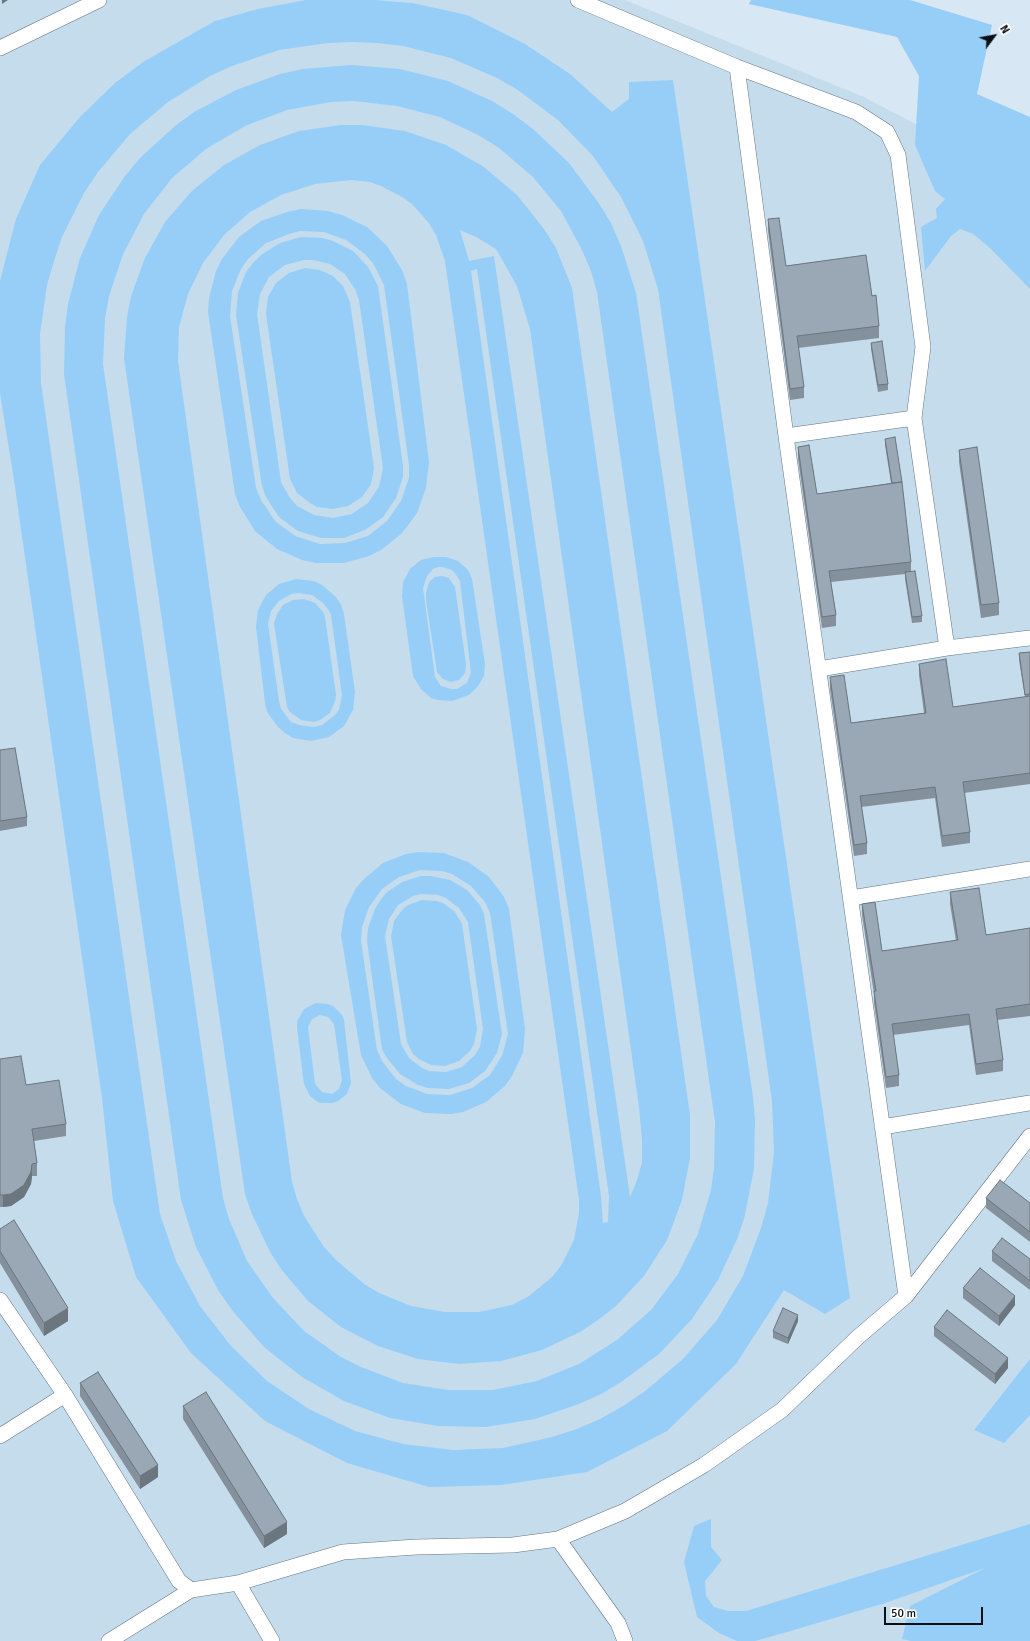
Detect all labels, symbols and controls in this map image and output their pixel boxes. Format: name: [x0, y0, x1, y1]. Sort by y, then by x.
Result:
north arrow: [974, 16, 1014, 56]
text: N: [997, 23, 1012, 36]
scale bar: [886, 1599, 985, 1625]
text: 50 m: [891, 1606, 916, 1621]

